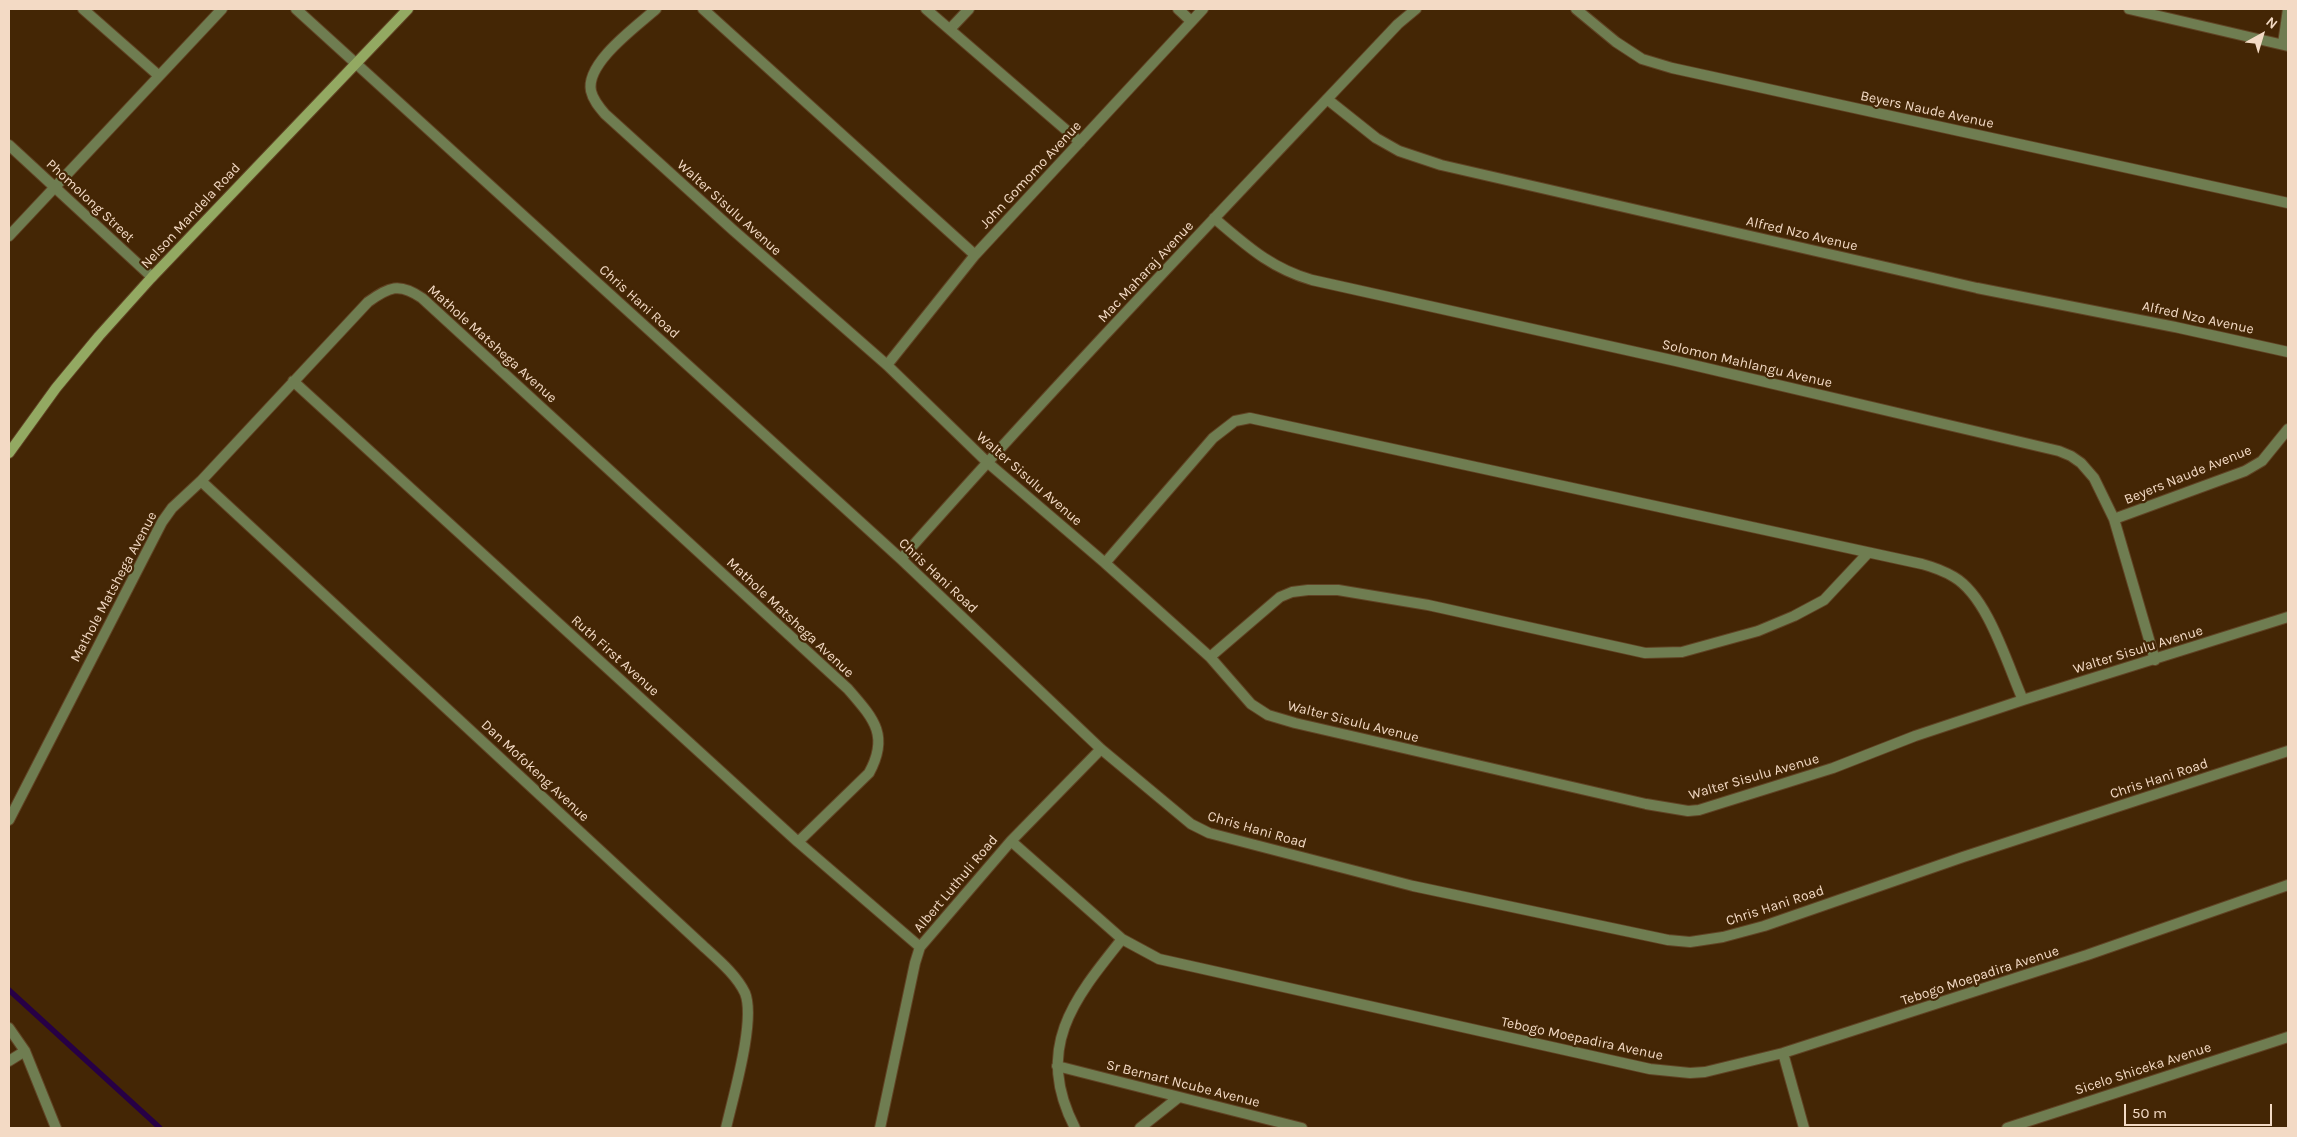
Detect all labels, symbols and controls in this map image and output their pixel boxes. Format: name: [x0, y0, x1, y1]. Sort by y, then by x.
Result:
north arrow: [2237, 10, 2287, 60]
text: N: [2262, 13, 2281, 33]
street label: Beyers Naude Avenue: [1859, 88, 1995, 132]
street label: John Gomomo Avenue: [977, 118, 1085, 232]
street label: Phomolong Street: [42, 156, 138, 246]
street label: Walter Sisulu Avenue: [673, 157, 785, 259]
street label: Nelson Mandela Road: [138, 160, 244, 272]
street label: Alfred Nzo Avenue: [1745, 213, 1859, 255]
street label: Mac Maharaj Avenue: [1095, 218, 1197, 326]
street label: Chris Hani Road: [595, 262, 683, 342]
street label: Mathole Matshega Avenue: [424, 281, 560, 407]
street label: Alfred Nzo Avenue: [2141, 298, 2255, 338]
street label: Solomon Mahlangu Avenue: [1660, 336, 1834, 392]
street label: Walter Sisulu Avenue: [973, 428, 1085, 530]
street label: Beyers Naude Avenue: [2122, 442, 2254, 508]
street label: Mathole Matshega Avenue: [67, 509, 161, 665]
street label: Chris Hani Road: [895, 535, 981, 617]
street label: Mathole Matshega Avenue: [723, 555, 857, 681]
street label: Ruth First Avenue: [568, 612, 662, 700]
street label: Walter Sisulu Avenue: [2071, 622, 2205, 678]
street label: Walter Sisulu Avenue: [1286, 698, 1420, 746]
street label: Dan Mofokeng Avenue: [478, 717, 592, 825]
street label: Walter Sisulu Avenue: [1687, 750, 1821, 804]
street label: Chris Hani Road: [2108, 755, 2210, 803]
street label: Chris Hani Road: [1206, 808, 1308, 852]
street label: Albert Luthuli Road: [910, 832, 1002, 936]
street label: Chris Hani Road: [1724, 882, 1826, 930]
street label: Tebogo Moepadira Avenue: [1899, 942, 2061, 1010]
street label: Tebogo Moepadira Avenue: [1499, 1014, 1665, 1064]
street label: Sicelo Shiceka Avenue: [2073, 1039, 2213, 1099]
street label: Sr Bernart Ncube Avenue: [1104, 1057, 1262, 1111]
scale bar: [2127, 1094, 2274, 1126]
text: 50 m: [2132, 1104, 2167, 1122]

